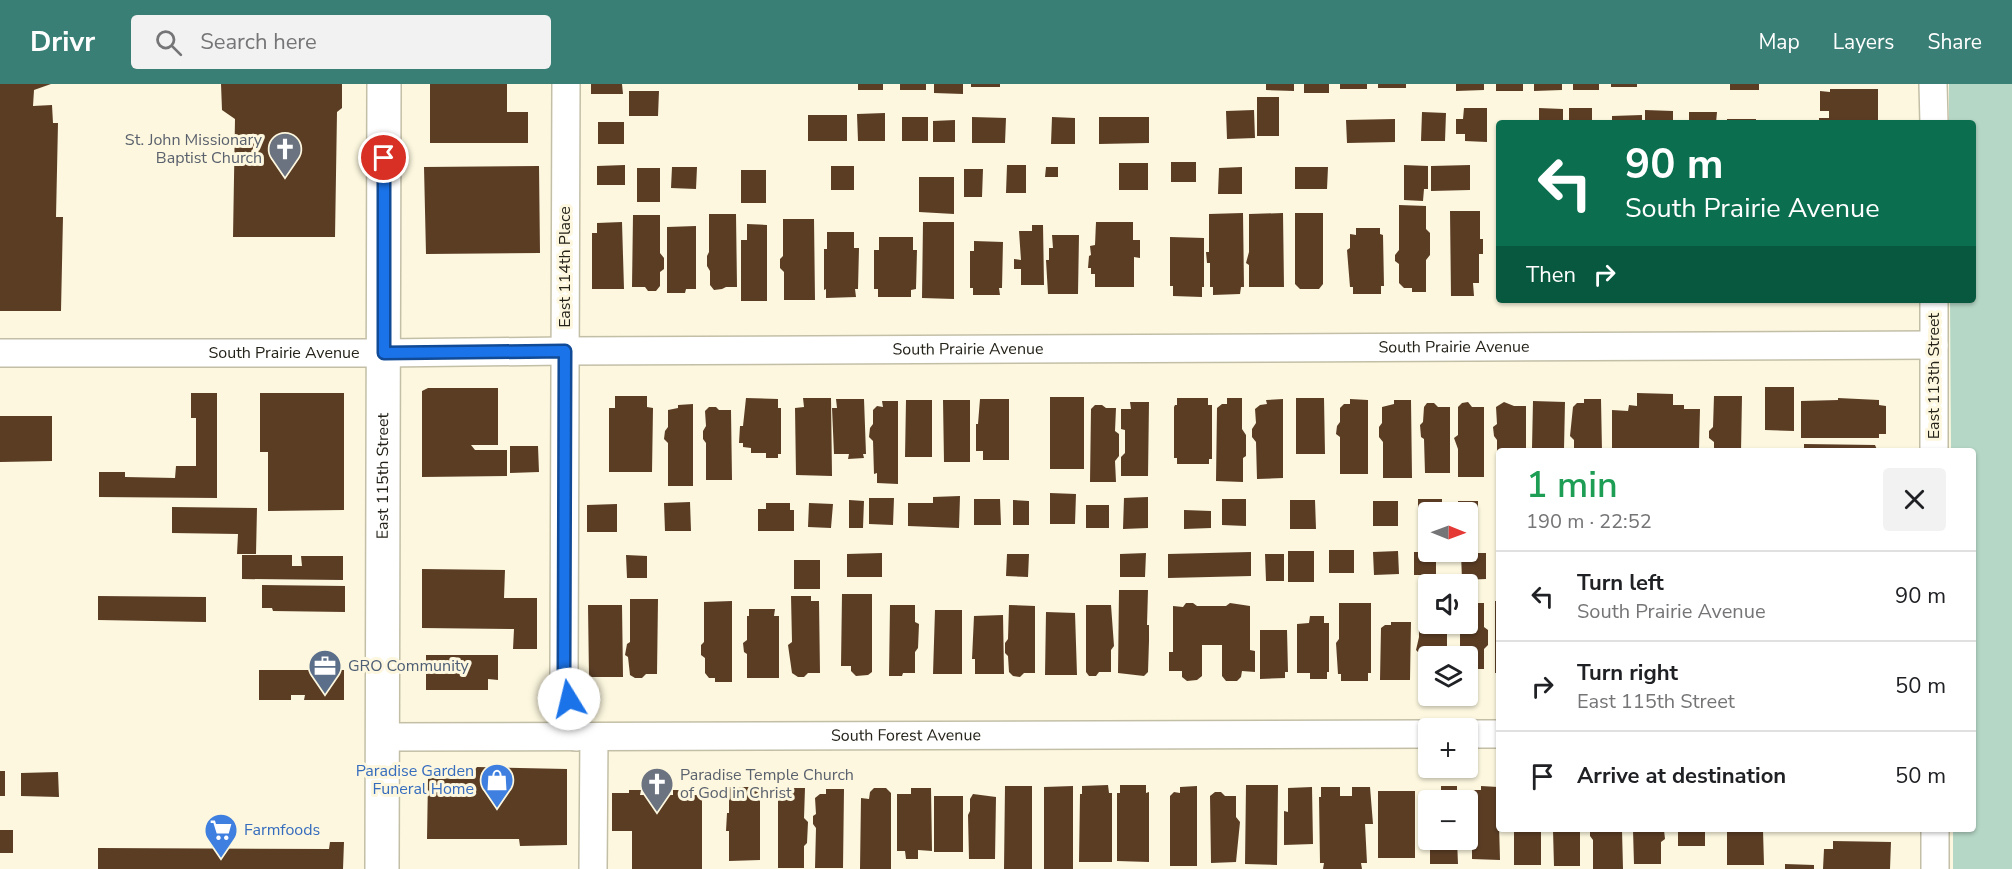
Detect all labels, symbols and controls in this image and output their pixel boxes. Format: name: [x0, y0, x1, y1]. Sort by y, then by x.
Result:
search box: [131, 15, 551, 69]
text: Drivr: [30, 23, 95, 61]
icon: search: [152, 26, 185, 59]
text: Search here: [200, 27, 317, 57]
text: Map: [1758, 28, 1800, 56]
text: Layers: [1833, 28, 1894, 56]
text: Share: [1927, 28, 1982, 56]
place label: St. John Missionary Baptist Church: [125, 129, 263, 169]
church icon: St. John Missionary Baptist Church: [267, 131, 303, 178]
pin: [358, 132, 409, 183]
text: 90 m: [1625, 136, 1724, 193]
icon: arrive: [367, 141, 400, 174]
icon: left: [1526, 144, 1604, 222]
text: South Prairie Avenue: [1625, 190, 1880, 227]
street label: East 114th Place: [554, 206, 576, 328]
icon: right: [1588, 258, 1621, 291]
text: Then: [1526, 260, 1576, 290]
street label: East 113th Street: [1923, 312, 1945, 439]
street label: South Prairie Avenue: [1378, 336, 1530, 358]
street label: South Prairie Avenue: [892, 338, 1044, 361]
street label: South Prairie Avenue: [209, 342, 359, 364]
street label: East 115th Street: [372, 412, 394, 539]
text: 1 min: [1526, 461, 1618, 510]
button: close: [1883, 468, 1946, 531]
north arrow: [1418, 502, 1478, 562]
map controls: [1418, 502, 1478, 850]
text: 190 m · 22:52: [1526, 508, 1652, 535]
text: Turn left: [1577, 568, 1664, 598]
button: sound: [1418, 574, 1478, 634]
icon: left: [1526, 580, 1559, 613]
text: 90 m: [1895, 581, 1946, 611]
text: South Prairie Avenue: [1577, 598, 1766, 625]
button: layers: [1418, 646, 1478, 706]
office icon: GRO Community: [307, 648, 343, 695]
place label: GRO Community: [348, 655, 470, 677]
text: Turn right: [1577, 658, 1678, 688]
position arrow: [537, 667, 601, 731]
icon: right: [1526, 670, 1559, 703]
text: 50 m: [1895, 671, 1946, 701]
text: East 115th Street: [1577, 688, 1735, 715]
button: +: [1418, 718, 1478, 778]
street label: South Forest Avenue: [831, 724, 981, 747]
place label: Paradise Garden Funeral Home: [356, 760, 474, 800]
icon: arrive: [1526, 760, 1559, 793]
text: Arrive at destination: [1577, 761, 1786, 791]
text: 50 m: [1895, 761, 1946, 791]
shop icon: Paradise Garden Funeral Home: [479, 762, 515, 809]
place label: Paradise Temple Church of God in Christ: [680, 764, 854, 804]
church icon: Paradise Temple Church of God in Christ: [639, 766, 675, 813]
button: −: [1418, 790, 1478, 850]
supermarket icon: Farmfoods: [203, 812, 239, 859]
place label: Farmfoods: [244, 819, 320, 841]

